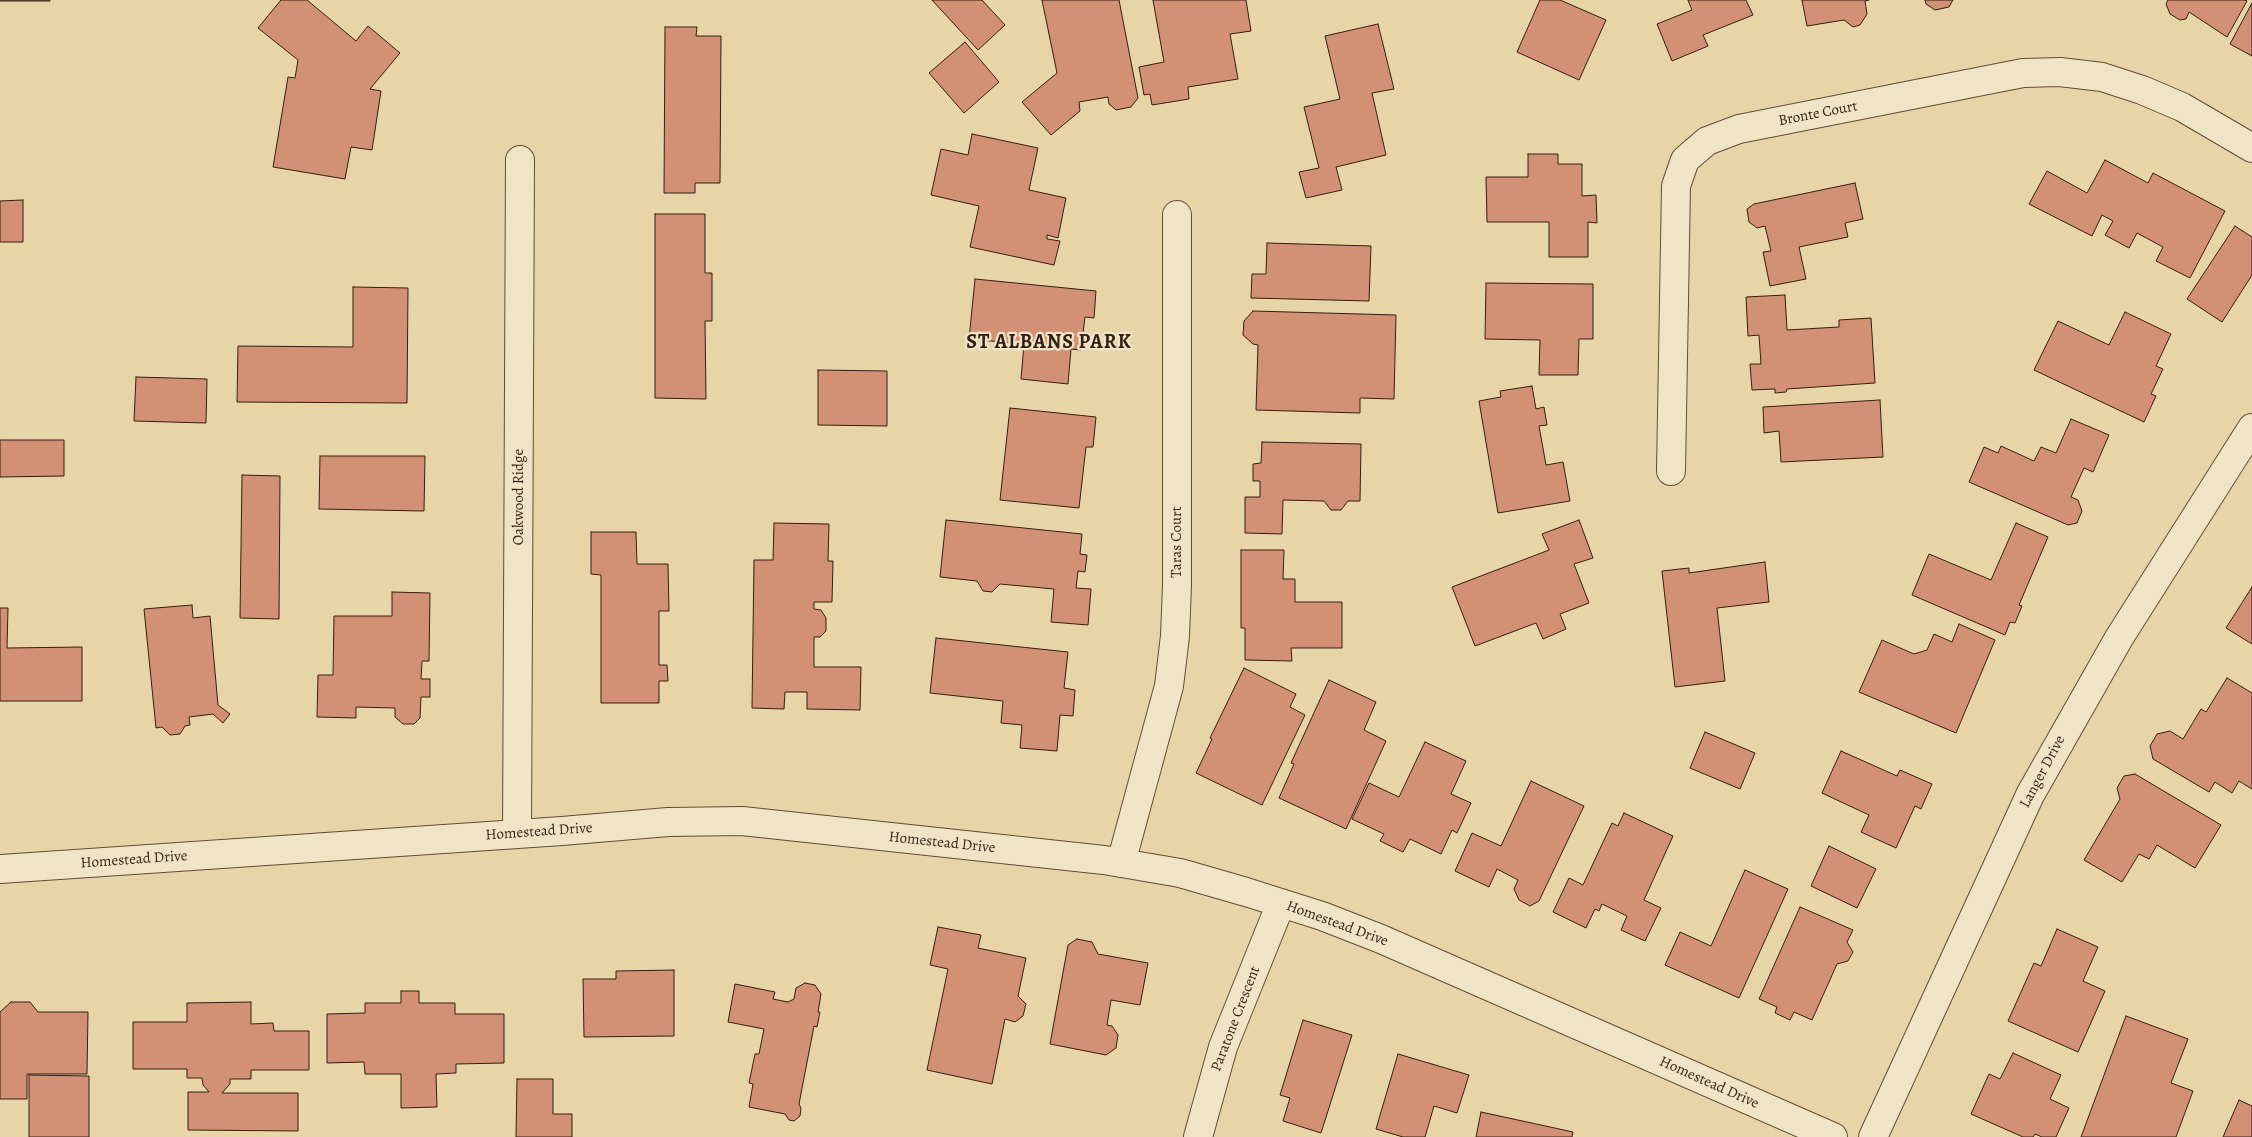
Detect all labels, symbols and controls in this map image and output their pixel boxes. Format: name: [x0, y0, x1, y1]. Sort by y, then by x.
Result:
street label: Bronte Court: [1777, 98, 1859, 130]
district label: ST ALBANS PARK: [964, 331, 1134, 355]
street label: Oakwood Ridge: [510, 449, 528, 545]
street label: Taras Court: [1168, 506, 1186, 578]
street label: Langer Drive: [2016, 733, 2070, 811]
street label: Homestead Drive: [485, 819, 593, 845]
street label: Homestead Drive: [888, 828, 996, 858]
street label: Homestead Drive: [80, 847, 188, 873]
street label: Homestead Drive: [1284, 897, 1390, 951]
street label: Paratone Crescent: [1208, 964, 1264, 1074]
street label: Homestead Drive: [1656, 1053, 1762, 1113]

